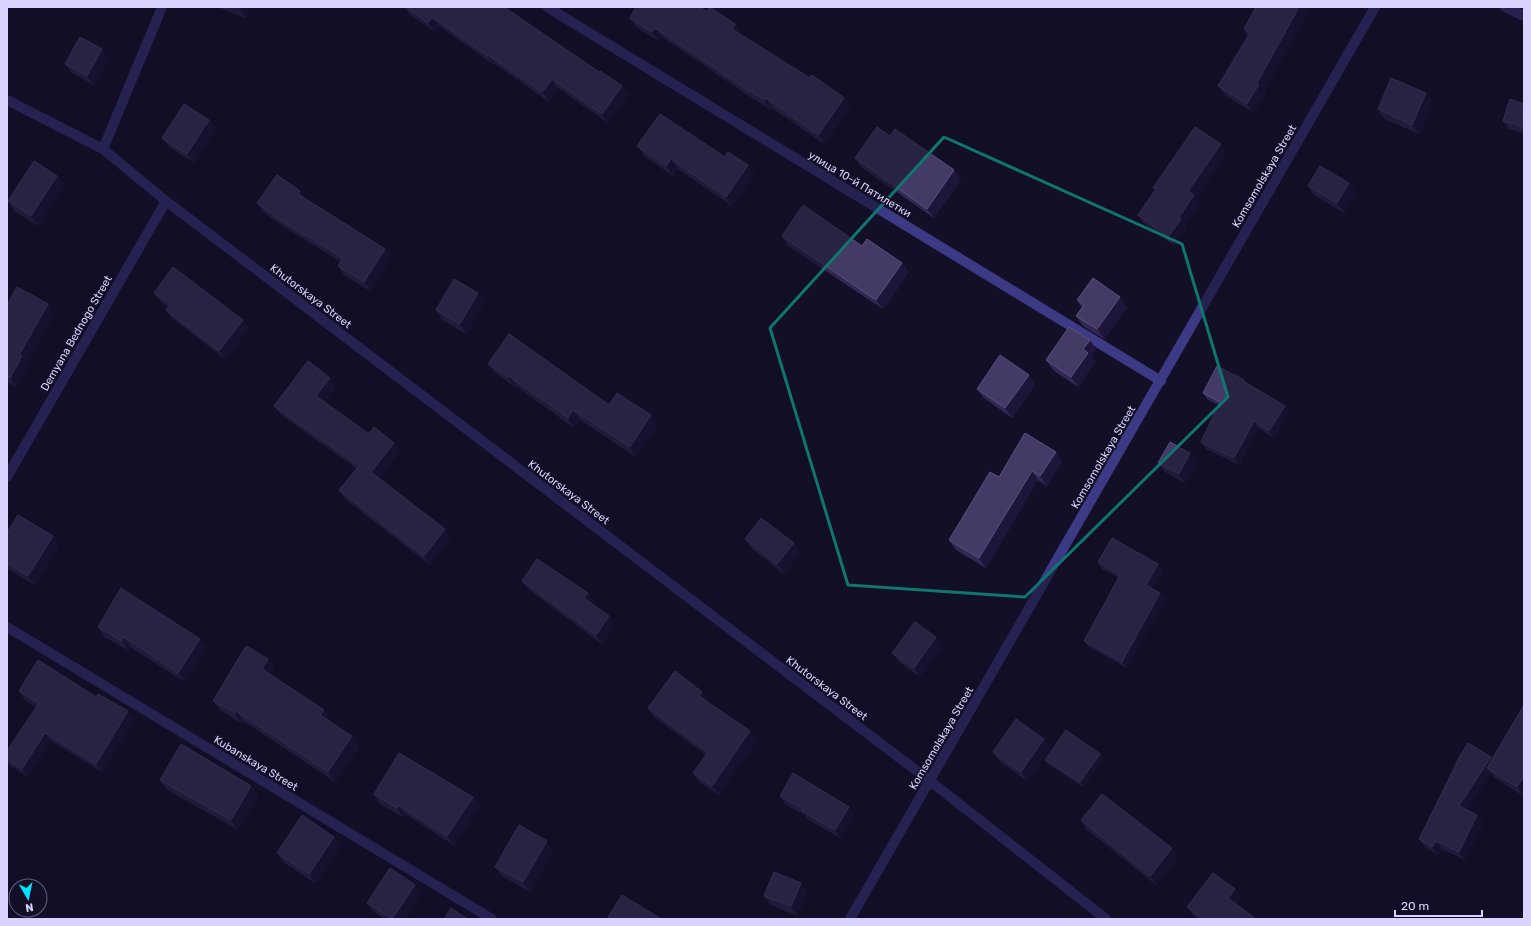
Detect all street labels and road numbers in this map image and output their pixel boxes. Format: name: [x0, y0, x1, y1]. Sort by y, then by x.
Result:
street label: Komsomolskaya Street: [1230, 122, 1300, 230]
street label: улица 10-й Пятилетки: [806, 149, 914, 220]
street label: Khutorskaya Street: [268, 262, 354, 332]
street label: Demyana Bednogo Street: [38, 273, 115, 393]
street label: Komsomolskaya Street: [1069, 403, 1139, 511]
street label: Khutorskaya Street: [526, 458, 612, 528]
street label: Khutorskaya Street: [784, 654, 870, 724]
street label: Komsomolskaya Street: [907, 684, 977, 792]
street label: Kubanskaya Street: [211, 733, 301, 794]

